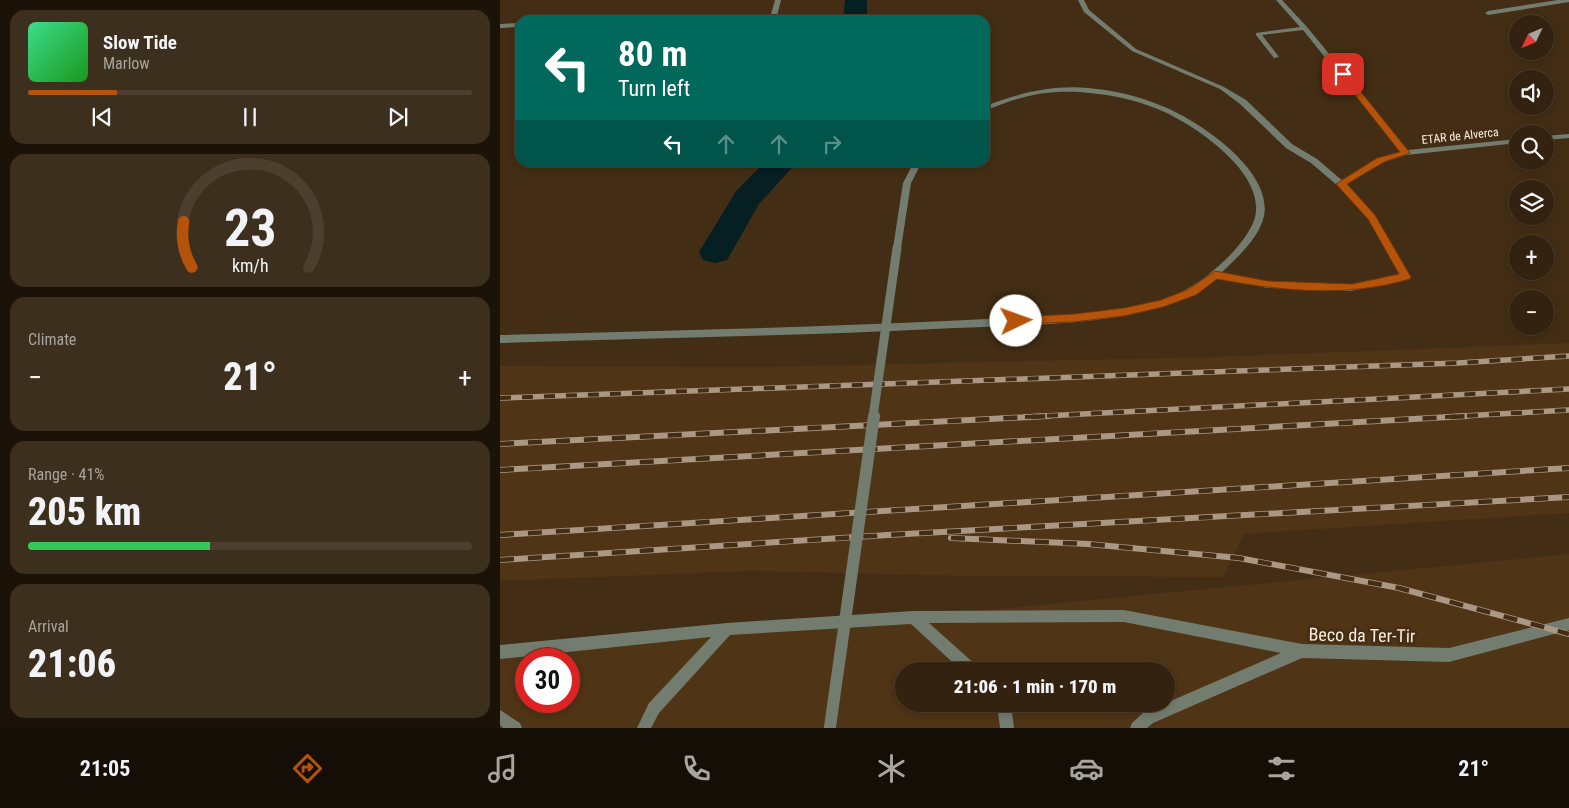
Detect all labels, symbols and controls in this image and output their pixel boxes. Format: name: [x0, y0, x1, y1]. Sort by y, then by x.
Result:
north arrow: [1509, 15, 1554, 60]
map controls: [1509, 15, 1554, 335]
text: Slow Tide: [103, 31, 177, 54]
text: 80 m: [618, 34, 687, 75]
icon: left: [535, 35, 600, 100]
pin: [1322, 53, 1364, 95]
text: Marlow: [103, 54, 150, 73]
icon: arrive: [1329, 60, 1357, 88]
button: sound: [1509, 70, 1554, 115]
text: Turn left: [618, 76, 690, 101]
icon: previous: [88, 103, 116, 131]
icon: pause: [236, 103, 264, 131]
icon: next: [384, 103, 412, 131]
street label: ETAR de Alverca: [1421, 125, 1499, 147]
button: search: [1509, 125, 1554, 170]
icon: left: [659, 130, 687, 158]
icon: ahead: [712, 130, 740, 158]
icon: ahead: [765, 130, 793, 158]
icon: right: [818, 130, 846, 158]
button: layers: [1509, 180, 1554, 225]
text: 23: [224, 198, 276, 259]
button: +: [1509, 235, 1554, 280]
text: km/h: [232, 255, 268, 276]
button: −: [1509, 290, 1554, 335]
position arrow: [989, 294, 1041, 346]
text: Climate: [28, 330, 76, 349]
text: 21°: [223, 355, 277, 399]
text: −: [28, 361, 42, 394]
text: +: [458, 361, 472, 394]
text: Range · 41%: [28, 465, 104, 484]
text: 205 km: [28, 490, 141, 534]
text: Arrival: [28, 617, 69, 636]
street label: Beco da Ter-Tir: [1308, 624, 1416, 646]
text: 21:06: [28, 642, 116, 686]
speed limit sign: 30: [515, 648, 580, 713]
text: 21:06 · 1 min · 170 m: [954, 675, 1116, 698]
icon: directions: [290, 751, 325, 786]
icon: music: [485, 751, 520, 786]
icon: phone: [679, 751, 714, 786]
icon: climate: [874, 751, 909, 786]
icon: car: [1069, 751, 1104, 786]
icon: filters: [1264, 751, 1299, 786]
text: 21:05: [80, 756, 130, 781]
text: 21°: [1458, 756, 1489, 781]

